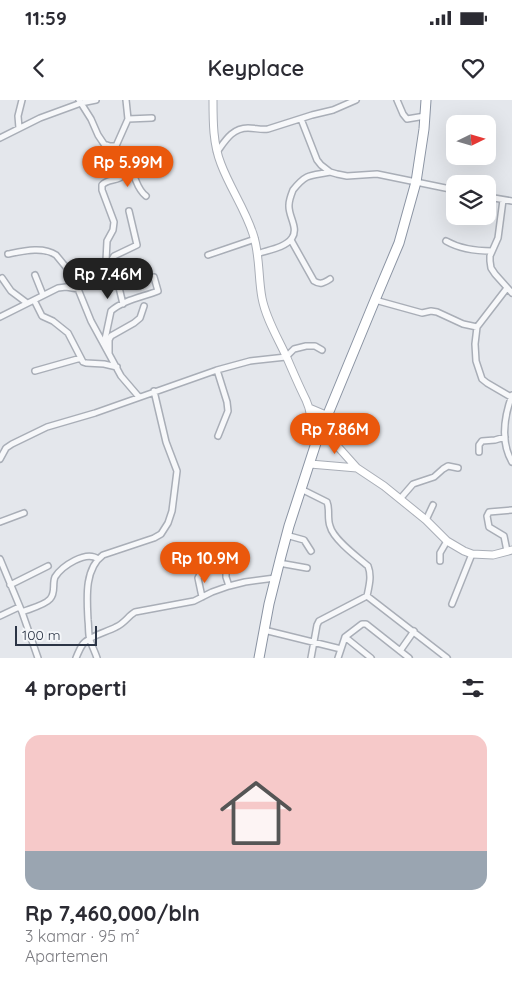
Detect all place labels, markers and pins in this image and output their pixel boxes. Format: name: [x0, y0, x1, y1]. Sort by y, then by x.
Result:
pin: Rp 5.99M: [76, 146, 180, 188]
pin: Rp 7.46M: [56, 258, 160, 300]
pin: Rp 7.86M: [283, 412, 387, 455]
pin: Rp 10.9M: [153, 542, 257, 584]

